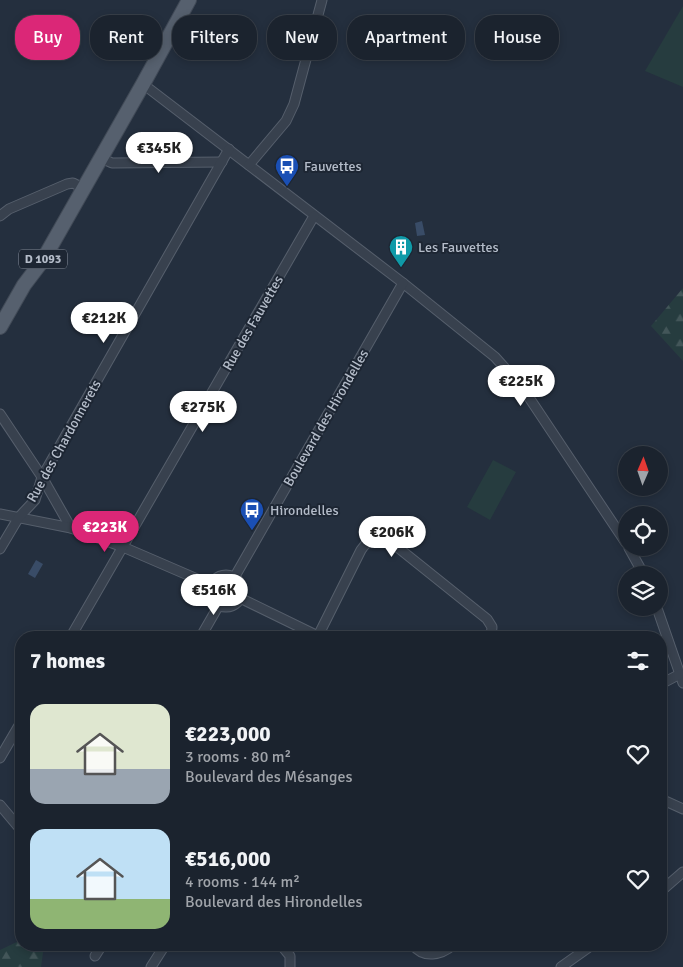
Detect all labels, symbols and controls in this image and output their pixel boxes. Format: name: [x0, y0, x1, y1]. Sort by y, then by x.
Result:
chip: Buy: [15, 15, 80, 60]
chip: Rent: [90, 15, 162, 60]
chip: Filters: [172, 15, 257, 60]
chip: New: [267, 15, 337, 60]
chip: Apartment: [347, 15, 465, 60]
chip: House: [475, 15, 559, 60]
pin: €345K: [124, 132, 194, 174]
text: €345K: [137, 138, 181, 158]
bus stop icon: Fauvettes: [274, 153, 300, 187]
place label: Fauvettes: [304, 158, 362, 175]
building icon: Les Fauvettes: [388, 234, 414, 268]
place label: Les Fauvettes: [418, 239, 499, 256]
road number: D 1093: [19, 250, 67, 268]
street label: Rue des Fauvettes: [219, 272, 287, 374]
pin: €212K: [69, 302, 139, 344]
text: €212K: [82, 308, 126, 328]
street label: Boulevard des Hirondelles: [280, 346, 372, 490]
pin: €225K: [486, 364, 556, 407]
text: €225K: [499, 371, 543, 391]
street label: Rue des Chardonnerets: [23, 377, 105, 505]
pin: €275K: [168, 390, 238, 433]
text: €275K: [181, 397, 225, 417]
north arrow: [618, 446, 668, 496]
map controls: [618, 446, 668, 616]
bus stop icon: Hirondelles: [239, 497, 265, 531]
place label: Hirondelles: [270, 502, 339, 519]
button: locate: [618, 506, 668, 556]
pin: €223K: [70, 510, 140, 553]
pin: €206K: [357, 516, 427, 558]
text: €223K: [83, 517, 127, 537]
text: €206K: [370, 522, 414, 542]
button: layers: [618, 566, 668, 616]
pin: €516K: [179, 574, 249, 616]
text: €516K: [192, 580, 236, 600]
icon: filters: [624, 647, 652, 675]
text: 7 homes: [30, 648, 105, 674]
text: €223,000: [185, 721, 271, 747]
icon: home: [70, 724, 130, 784]
icon: heart: [624, 740, 652, 768]
text: 3 rooms · 80 m²: [185, 747, 291, 767]
text: Boulevard des Mésanges: [185, 767, 352, 787]
text: €516,000: [185, 846, 271, 872]
icon: home: [70, 849, 130, 909]
icon: heart: [624, 865, 652, 893]
text: 4 rooms · 144 m²: [185, 872, 300, 892]
text: Boulevard des Hirondelles: [185, 892, 363, 912]

